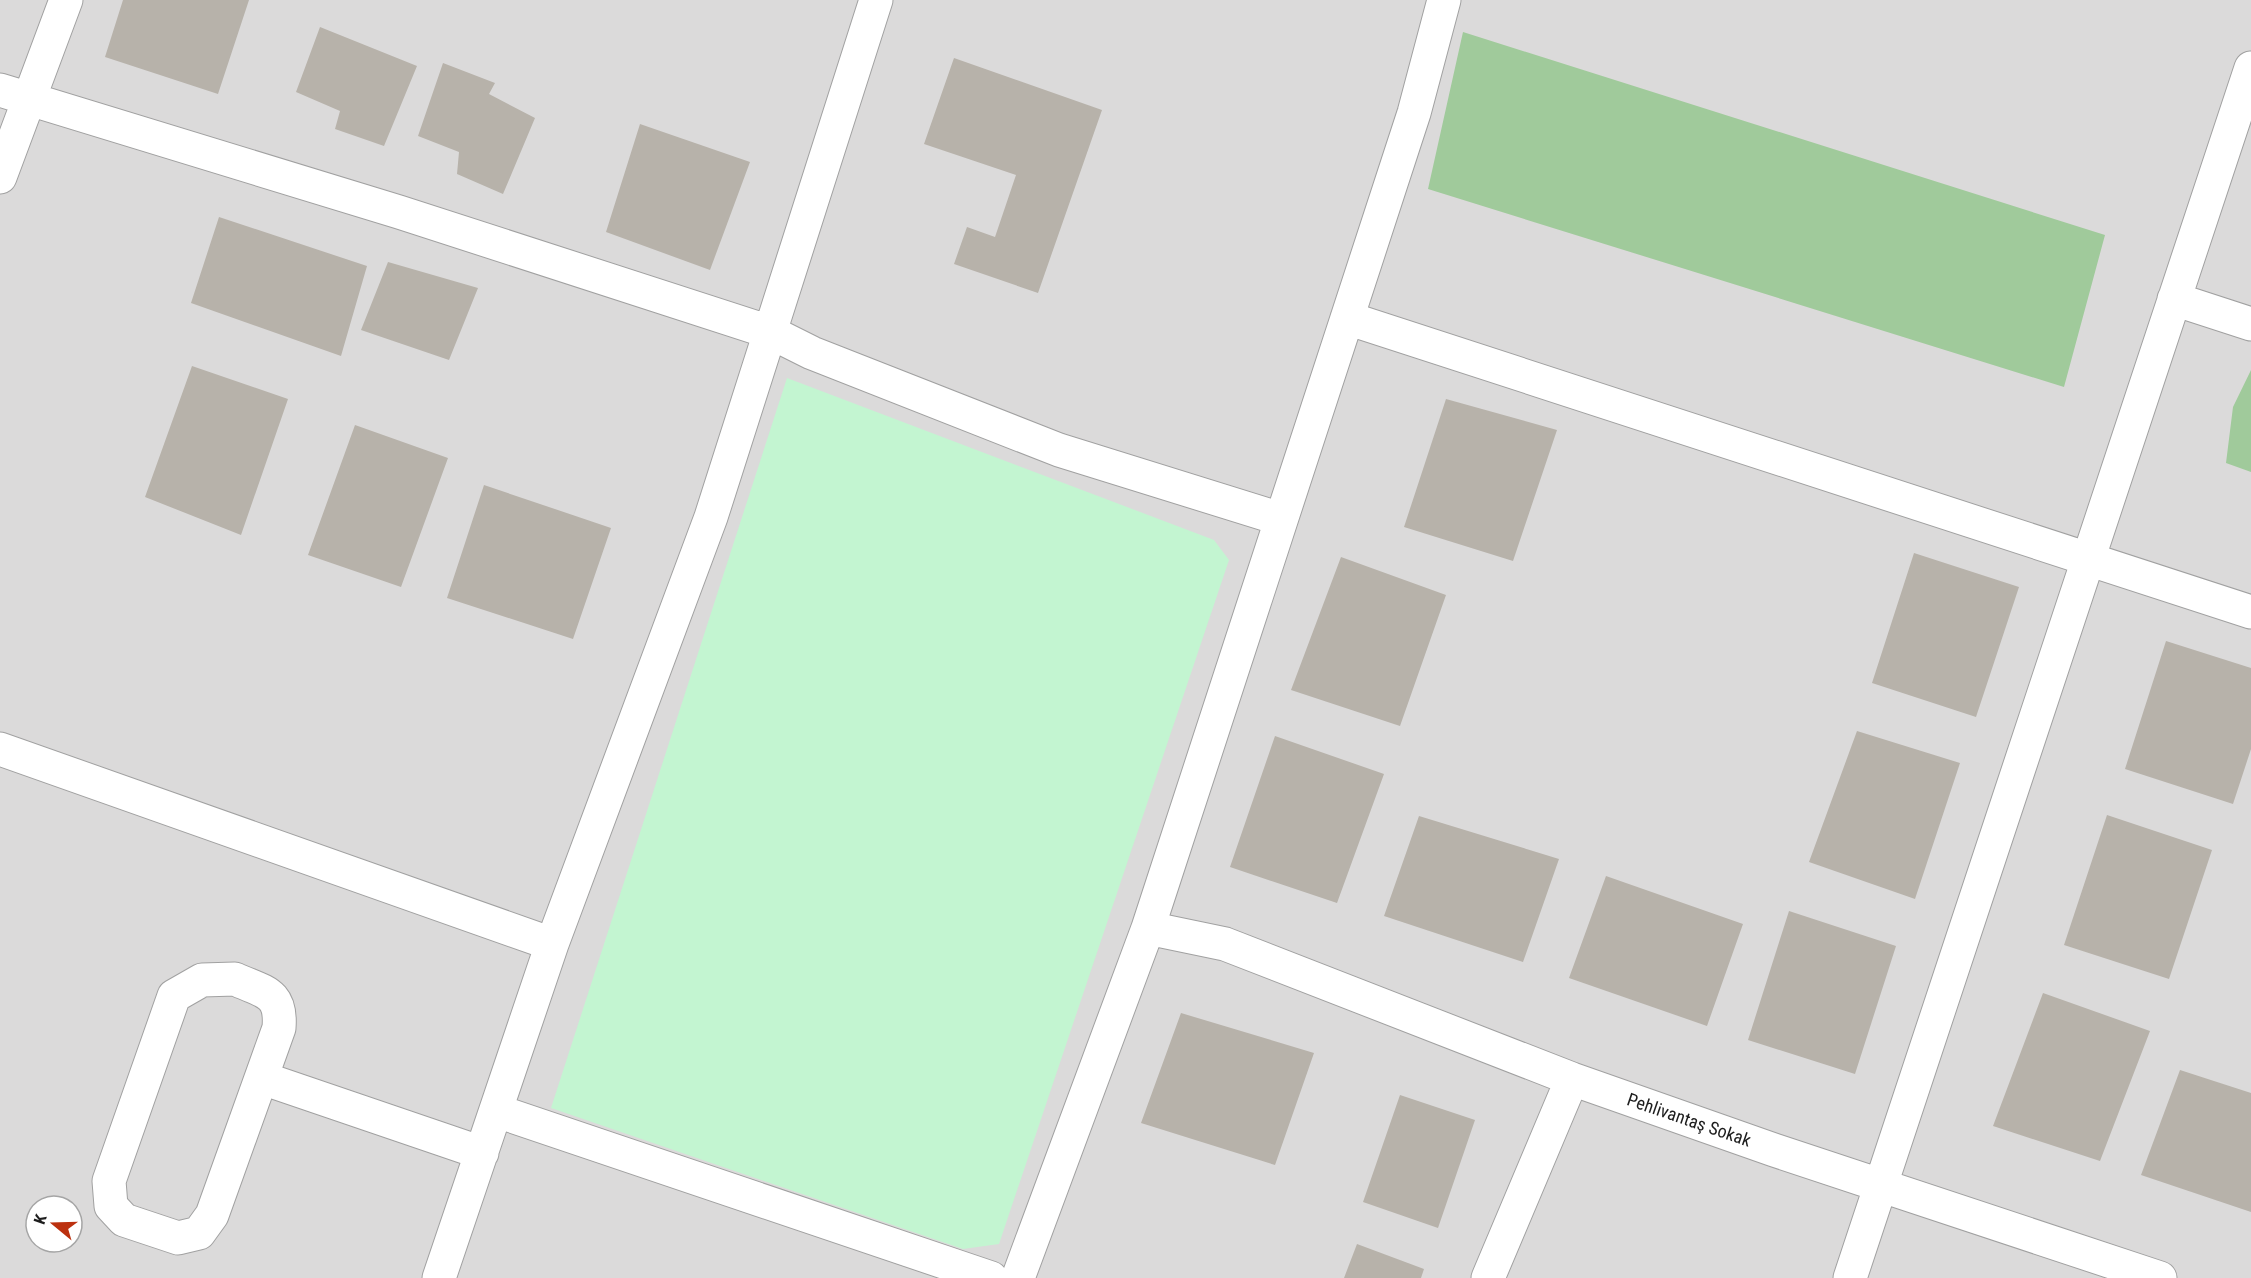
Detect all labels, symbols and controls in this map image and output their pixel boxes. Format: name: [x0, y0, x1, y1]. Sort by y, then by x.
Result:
street label: Pehlivantaş Sokak: [1624, 1088, 1754, 1151]
north arrow: [24, 1194, 84, 1254]
text: K: [30, 1212, 51, 1227]

